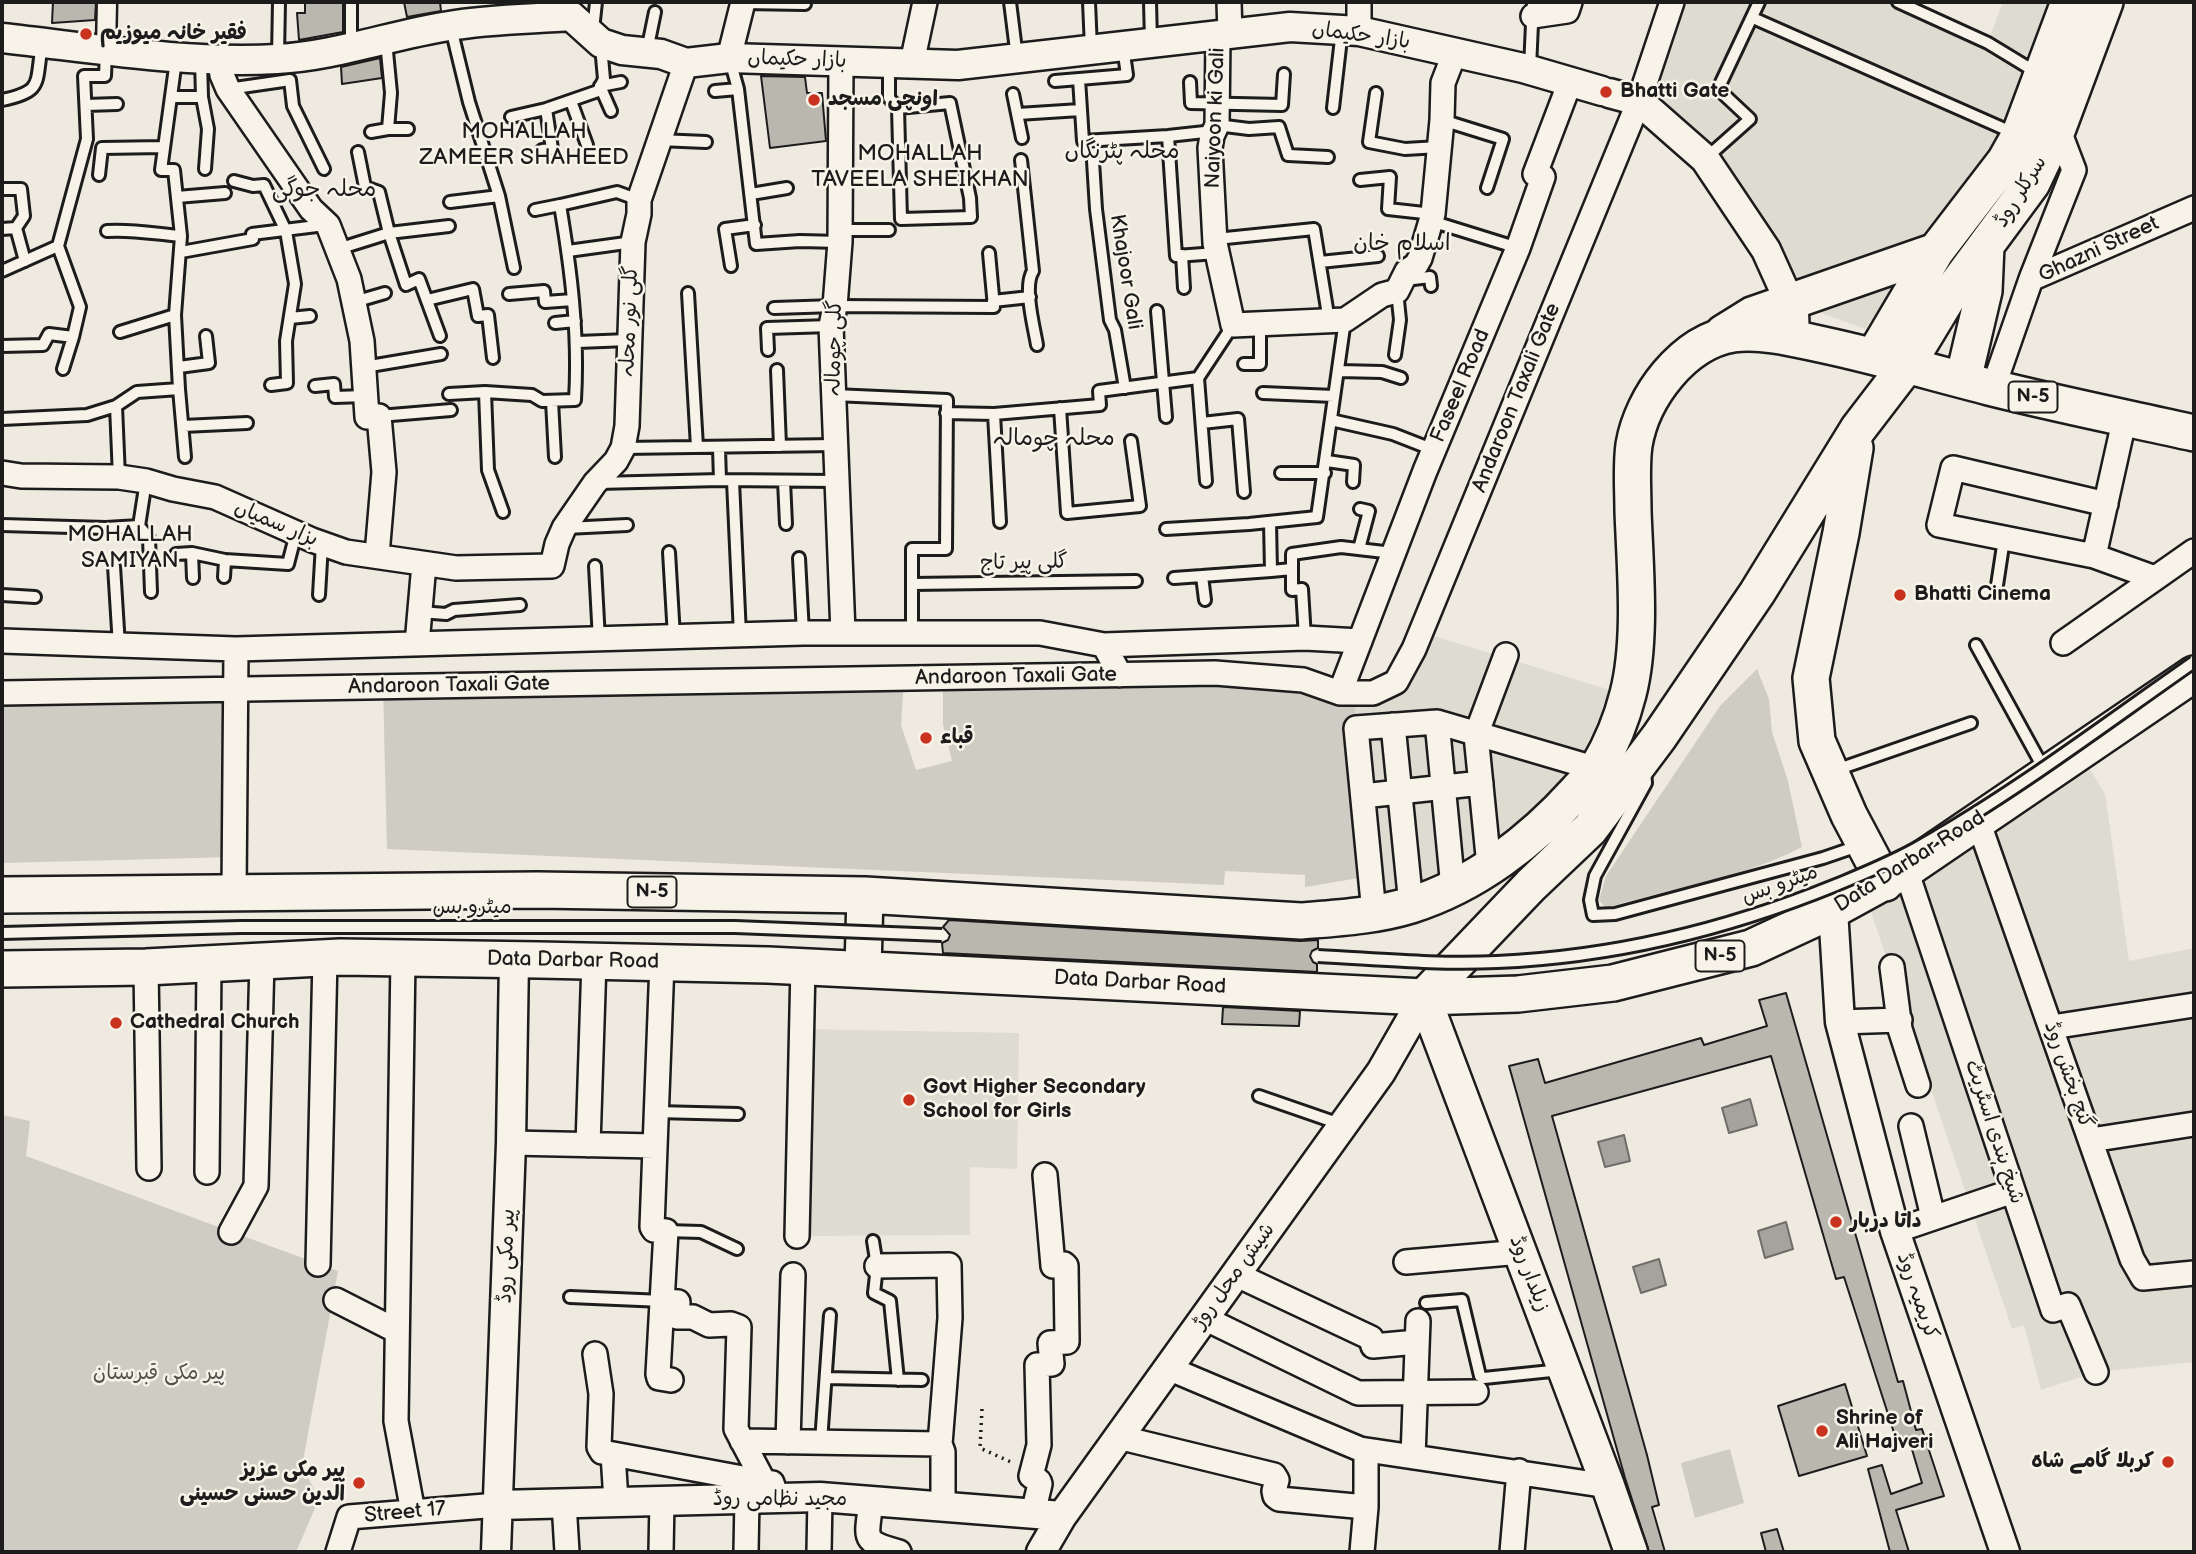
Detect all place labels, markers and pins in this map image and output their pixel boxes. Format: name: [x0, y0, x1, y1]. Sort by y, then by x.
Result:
place label: فقیر خانہ میوزیم: [100, 21, 247, 47]
marker: فقیر خانہ میوزیم: [78, 26, 94, 42]
place label: Bhatti Gate: [1620, 79, 1729, 105]
marker: Bhatti Gate: [1598, 84, 1614, 100]
place label: اونچی مسجد: [828, 87, 938, 113]
marker: اونچی مسجد: [806, 92, 822, 108]
place label: Bhatti Cinema: [1914, 582, 2051, 608]
marker: Bhatti Cinema: [1892, 587, 1908, 603]
place label: قباء: [940, 725, 974, 751]
marker: قباء: [918, 730, 934, 746]
place label: Cathedral Church: [130, 1010, 300, 1036]
marker: Cathedral Church: [108, 1015, 124, 1031]
place label: Govt Higher Secondary School for Girls: [923, 1075, 1146, 1125]
marker: Govt Higher Secondary School for Girls: [901, 1092, 917, 1108]
place label: داتا دربار: [1850, 1209, 1921, 1235]
marker: داتا دربار: [1828, 1214, 1844, 1230]
place label: Shrine of Ali Hajveri: [1836, 1406, 1933, 1456]
marker: Shrine of Ali Hajveri: [1814, 1423, 1830, 1439]
place label: کربلا گامے شاہ: [2031, 1449, 2154, 1475]
marker: کربلا گامے شاہ: [2160, 1454, 2176, 1470]
place label: پیر مکی عزیز الدین حسنی حسینی: [180, 1458, 345, 1508]
marker: پیر مکی عزیز الدین حسنی حسینی: [351, 1475, 367, 1491]

